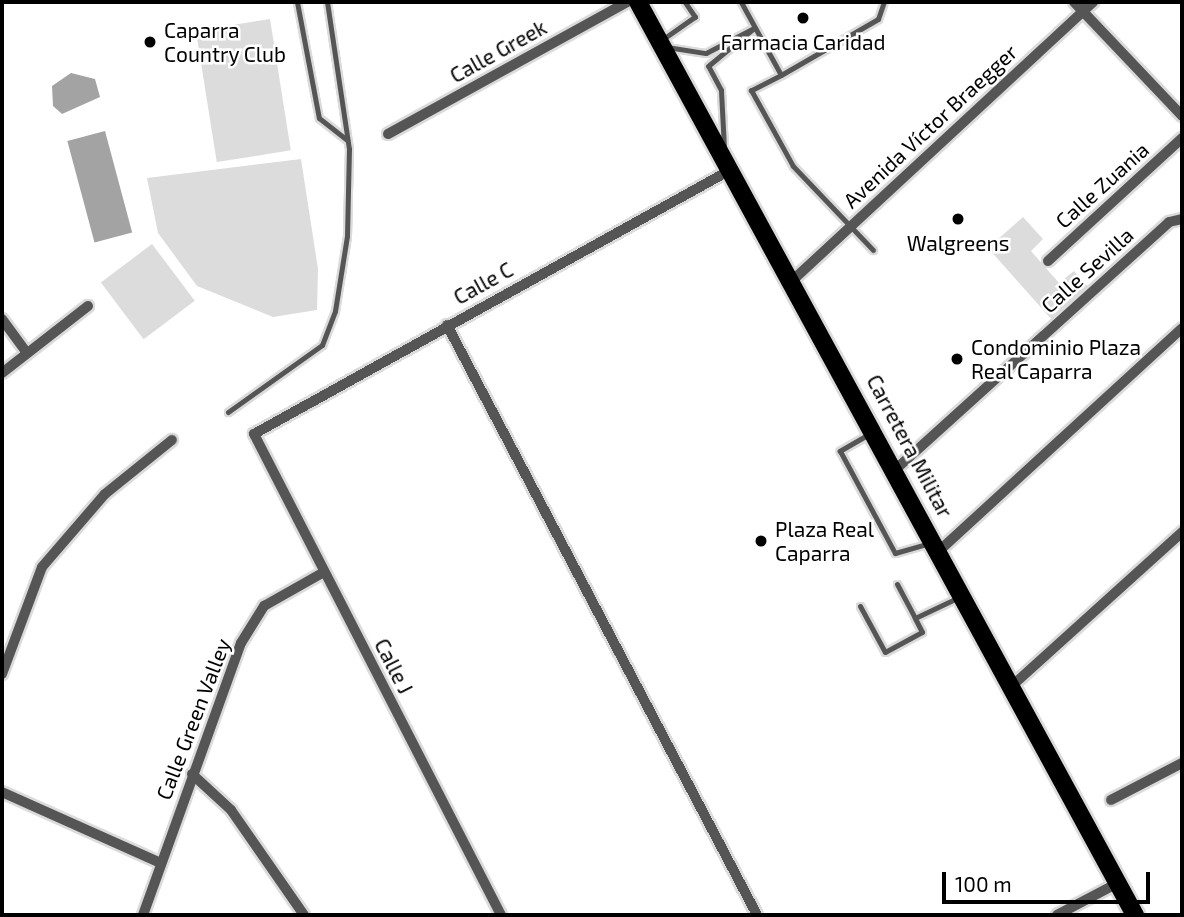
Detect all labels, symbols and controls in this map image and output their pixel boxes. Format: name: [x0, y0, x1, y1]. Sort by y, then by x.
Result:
marker: Farmacia Caridad: [795, 10, 811, 26]
street label: Calle Greek: [445, 14, 551, 88]
place label: Caparra Country Club: [164, 17, 286, 67]
place label: Farmacia Caridad: [720, 29, 886, 55]
marker: Caparra Country Club: [142, 34, 158, 50]
street label: Avenida Víctor Braegger: [838, 39, 1022, 213]
street label: Calle Zuania: [1050, 137, 1154, 233]
marker: Walgreens: [950, 211, 966, 227]
street label: Calle Sevilla: [1036, 222, 1138, 318]
place label: Walgreens: [907, 230, 1009, 256]
street label: Calle C: [449, 256, 517, 310]
place label: Condominio Plaza Real Caparra: [971, 334, 1141, 384]
marker: Condominio Plaza Real Caparra: [949, 351, 965, 367]
street label: Carretera Militar: [862, 370, 958, 522]
place label: Plaza Real Caparra: [775, 516, 874, 566]
marker: Plaza Real Caparra: [753, 533, 769, 549]
street label: Calle J: [369, 634, 419, 698]
street label: Calle Green Valley: [151, 635, 235, 803]
scale bar: [946, 858, 1154, 902]
text: 100 m: [955, 871, 1012, 896]

